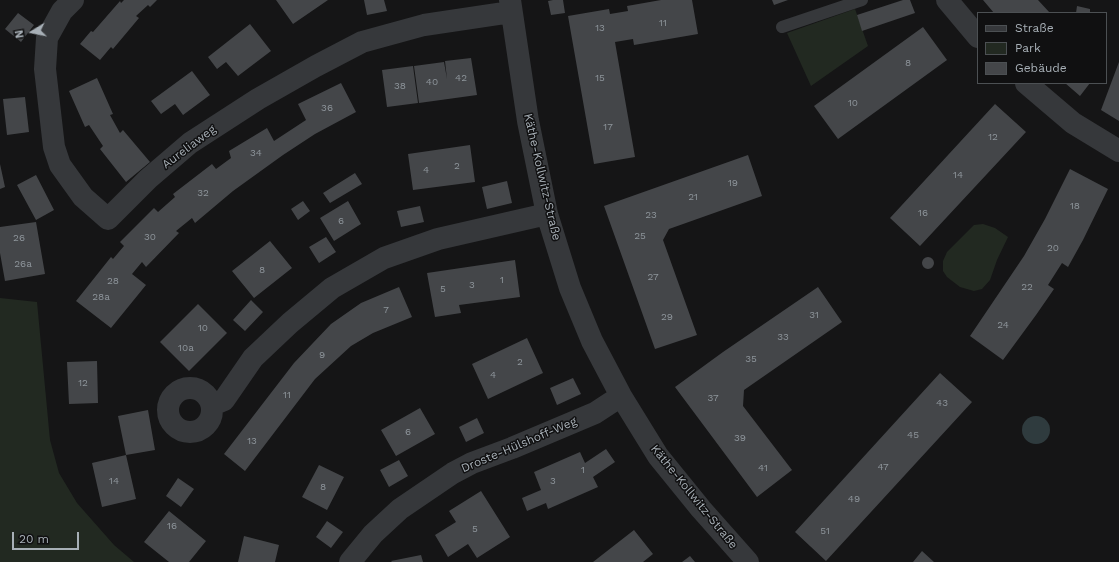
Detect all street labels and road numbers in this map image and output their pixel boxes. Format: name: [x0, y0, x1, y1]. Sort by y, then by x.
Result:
street label: Käthe-Kollwitz-Straße: [520, 112, 564, 242]
street label: Aureliaweg: [159, 122, 219, 172]
street label: Droste-Hülshoff-Weg: [459, 414, 579, 476]
street label: Käthe-Kollwitz-Straße: [648, 442, 740, 552]

